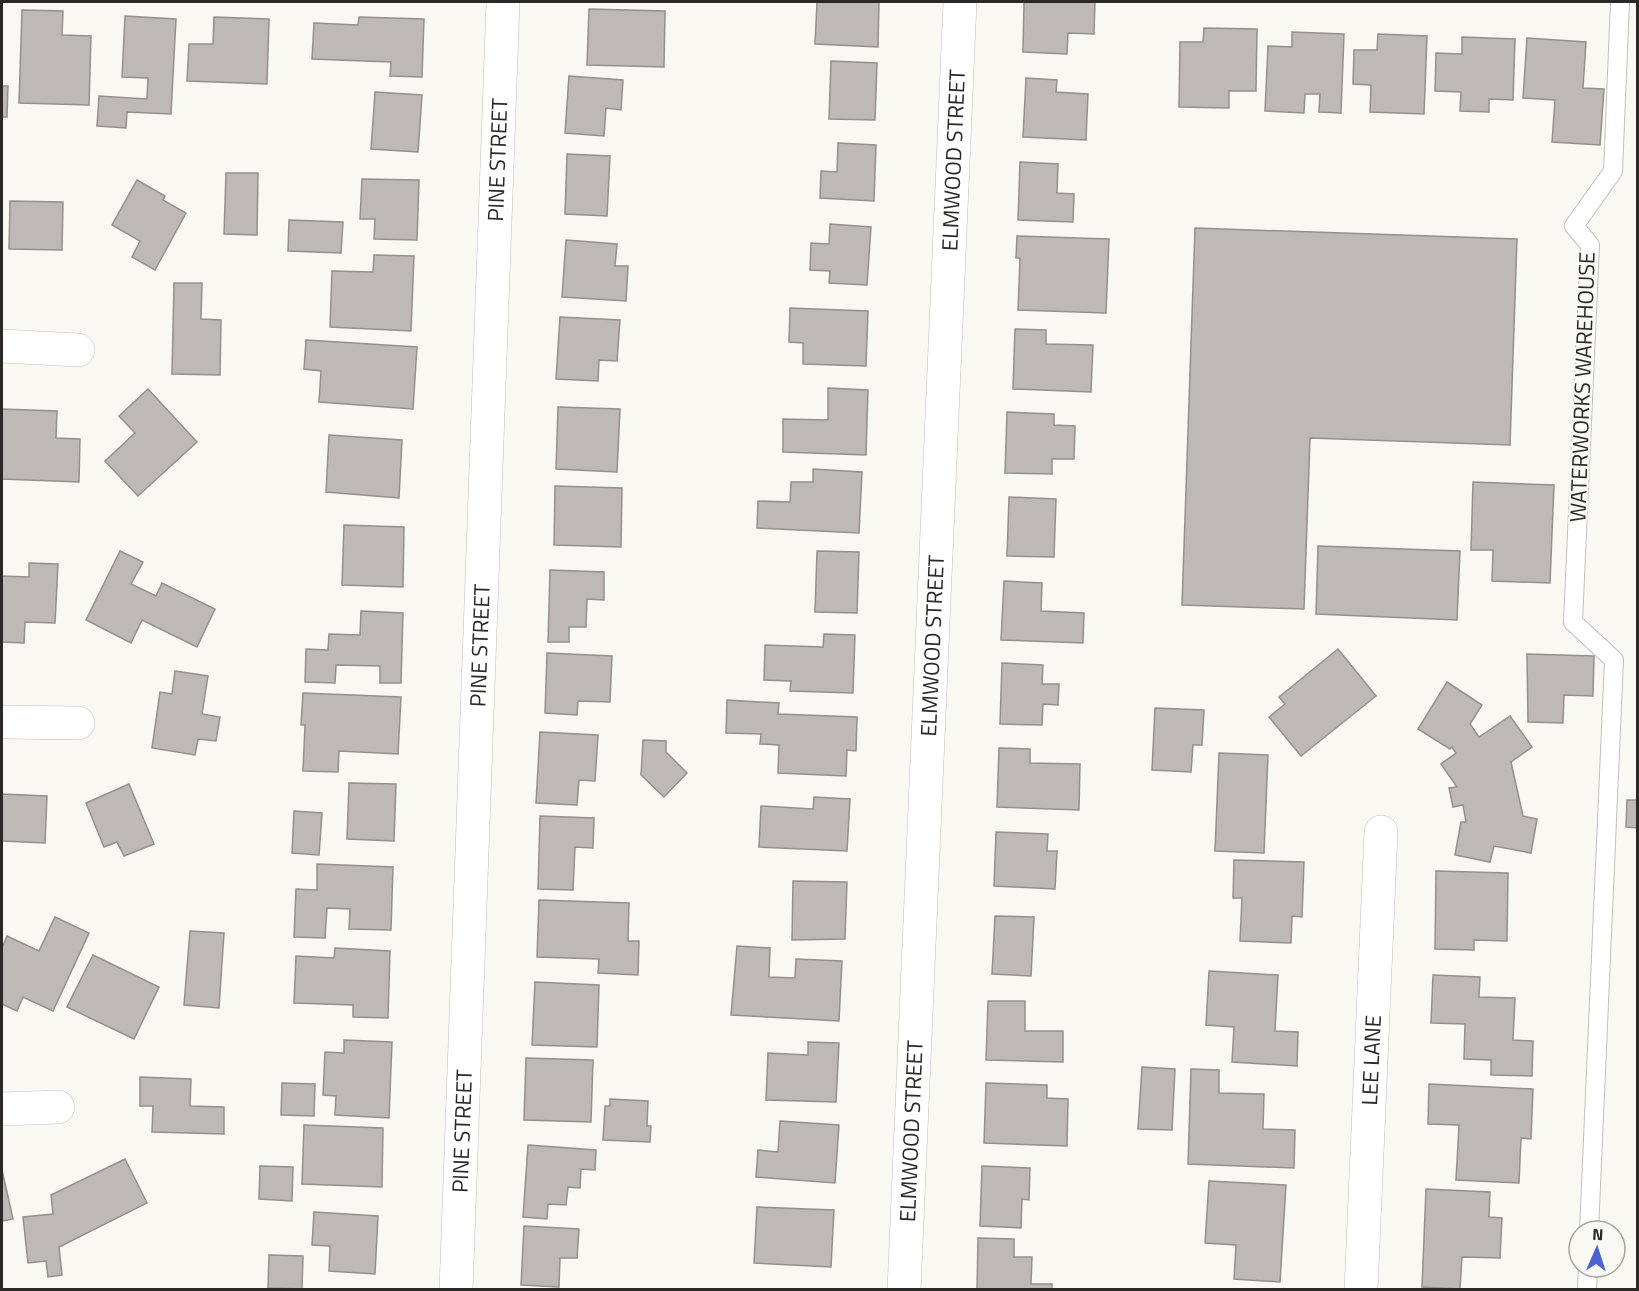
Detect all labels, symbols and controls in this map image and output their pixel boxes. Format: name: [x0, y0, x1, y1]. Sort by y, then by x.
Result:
street label: ELMWOOD STREET: [932, 68, 974, 252]
street label: PINE STREET: [478, 97, 516, 222]
street label: WATERWORKS WAREHOUSE: [1560, 251, 1604, 523]
street label: ELMWOOD STREET: [911, 554, 953, 737]
street label: PINE STREET: [460, 583, 499, 708]
street label: LEE LANE: [1352, 1014, 1390, 1106]
street label: ELMWOOD STREET: [890, 1039, 932, 1223]
street label: PINE STREET: [443, 1068, 481, 1193]
north arrow: [1567, 1219, 1627, 1279]
text: N: [1592, 1222, 1604, 1246]

